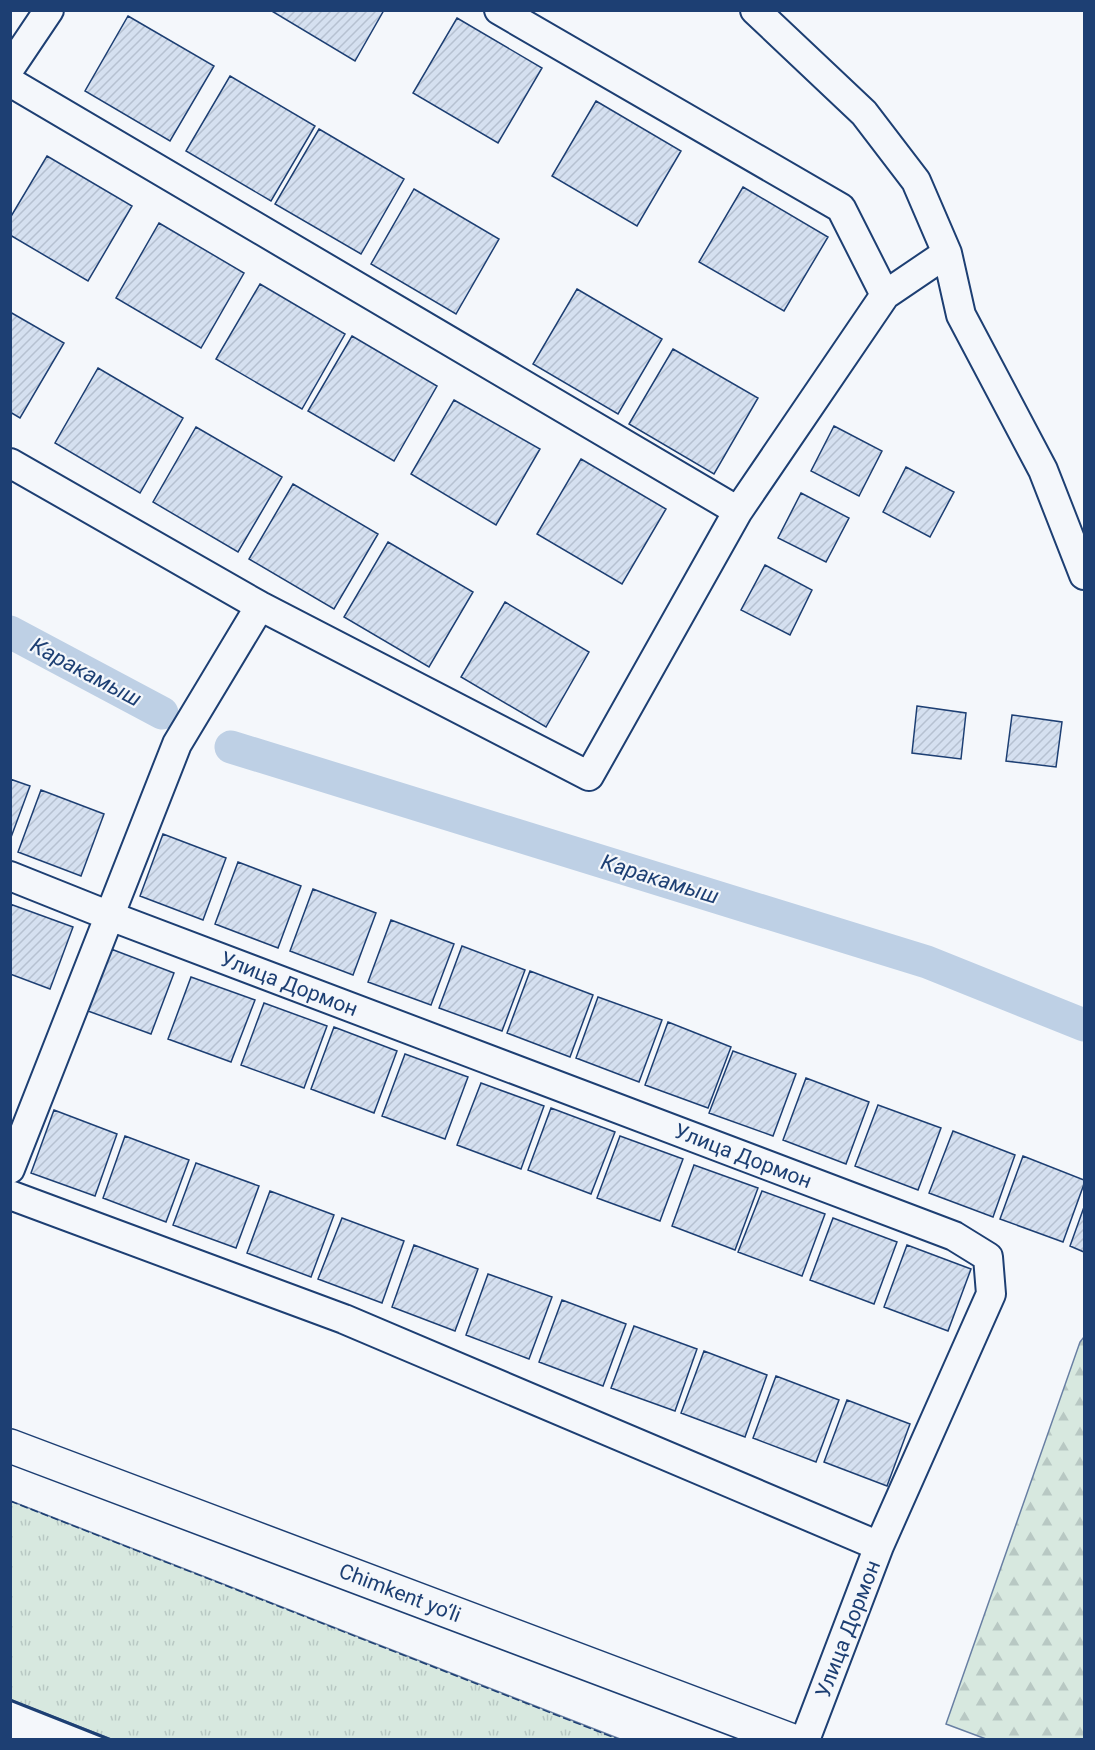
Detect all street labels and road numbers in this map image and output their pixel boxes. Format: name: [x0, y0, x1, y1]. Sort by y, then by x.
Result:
street label: Улица Дормон: [217, 947, 361, 1021]
street label: Улица Дормон: [671, 1119, 815, 1193]
street label: Улица Дормон: [811, 1557, 885, 1701]
street label: Chimkent yo‘li: [336, 1559, 464, 1627]

